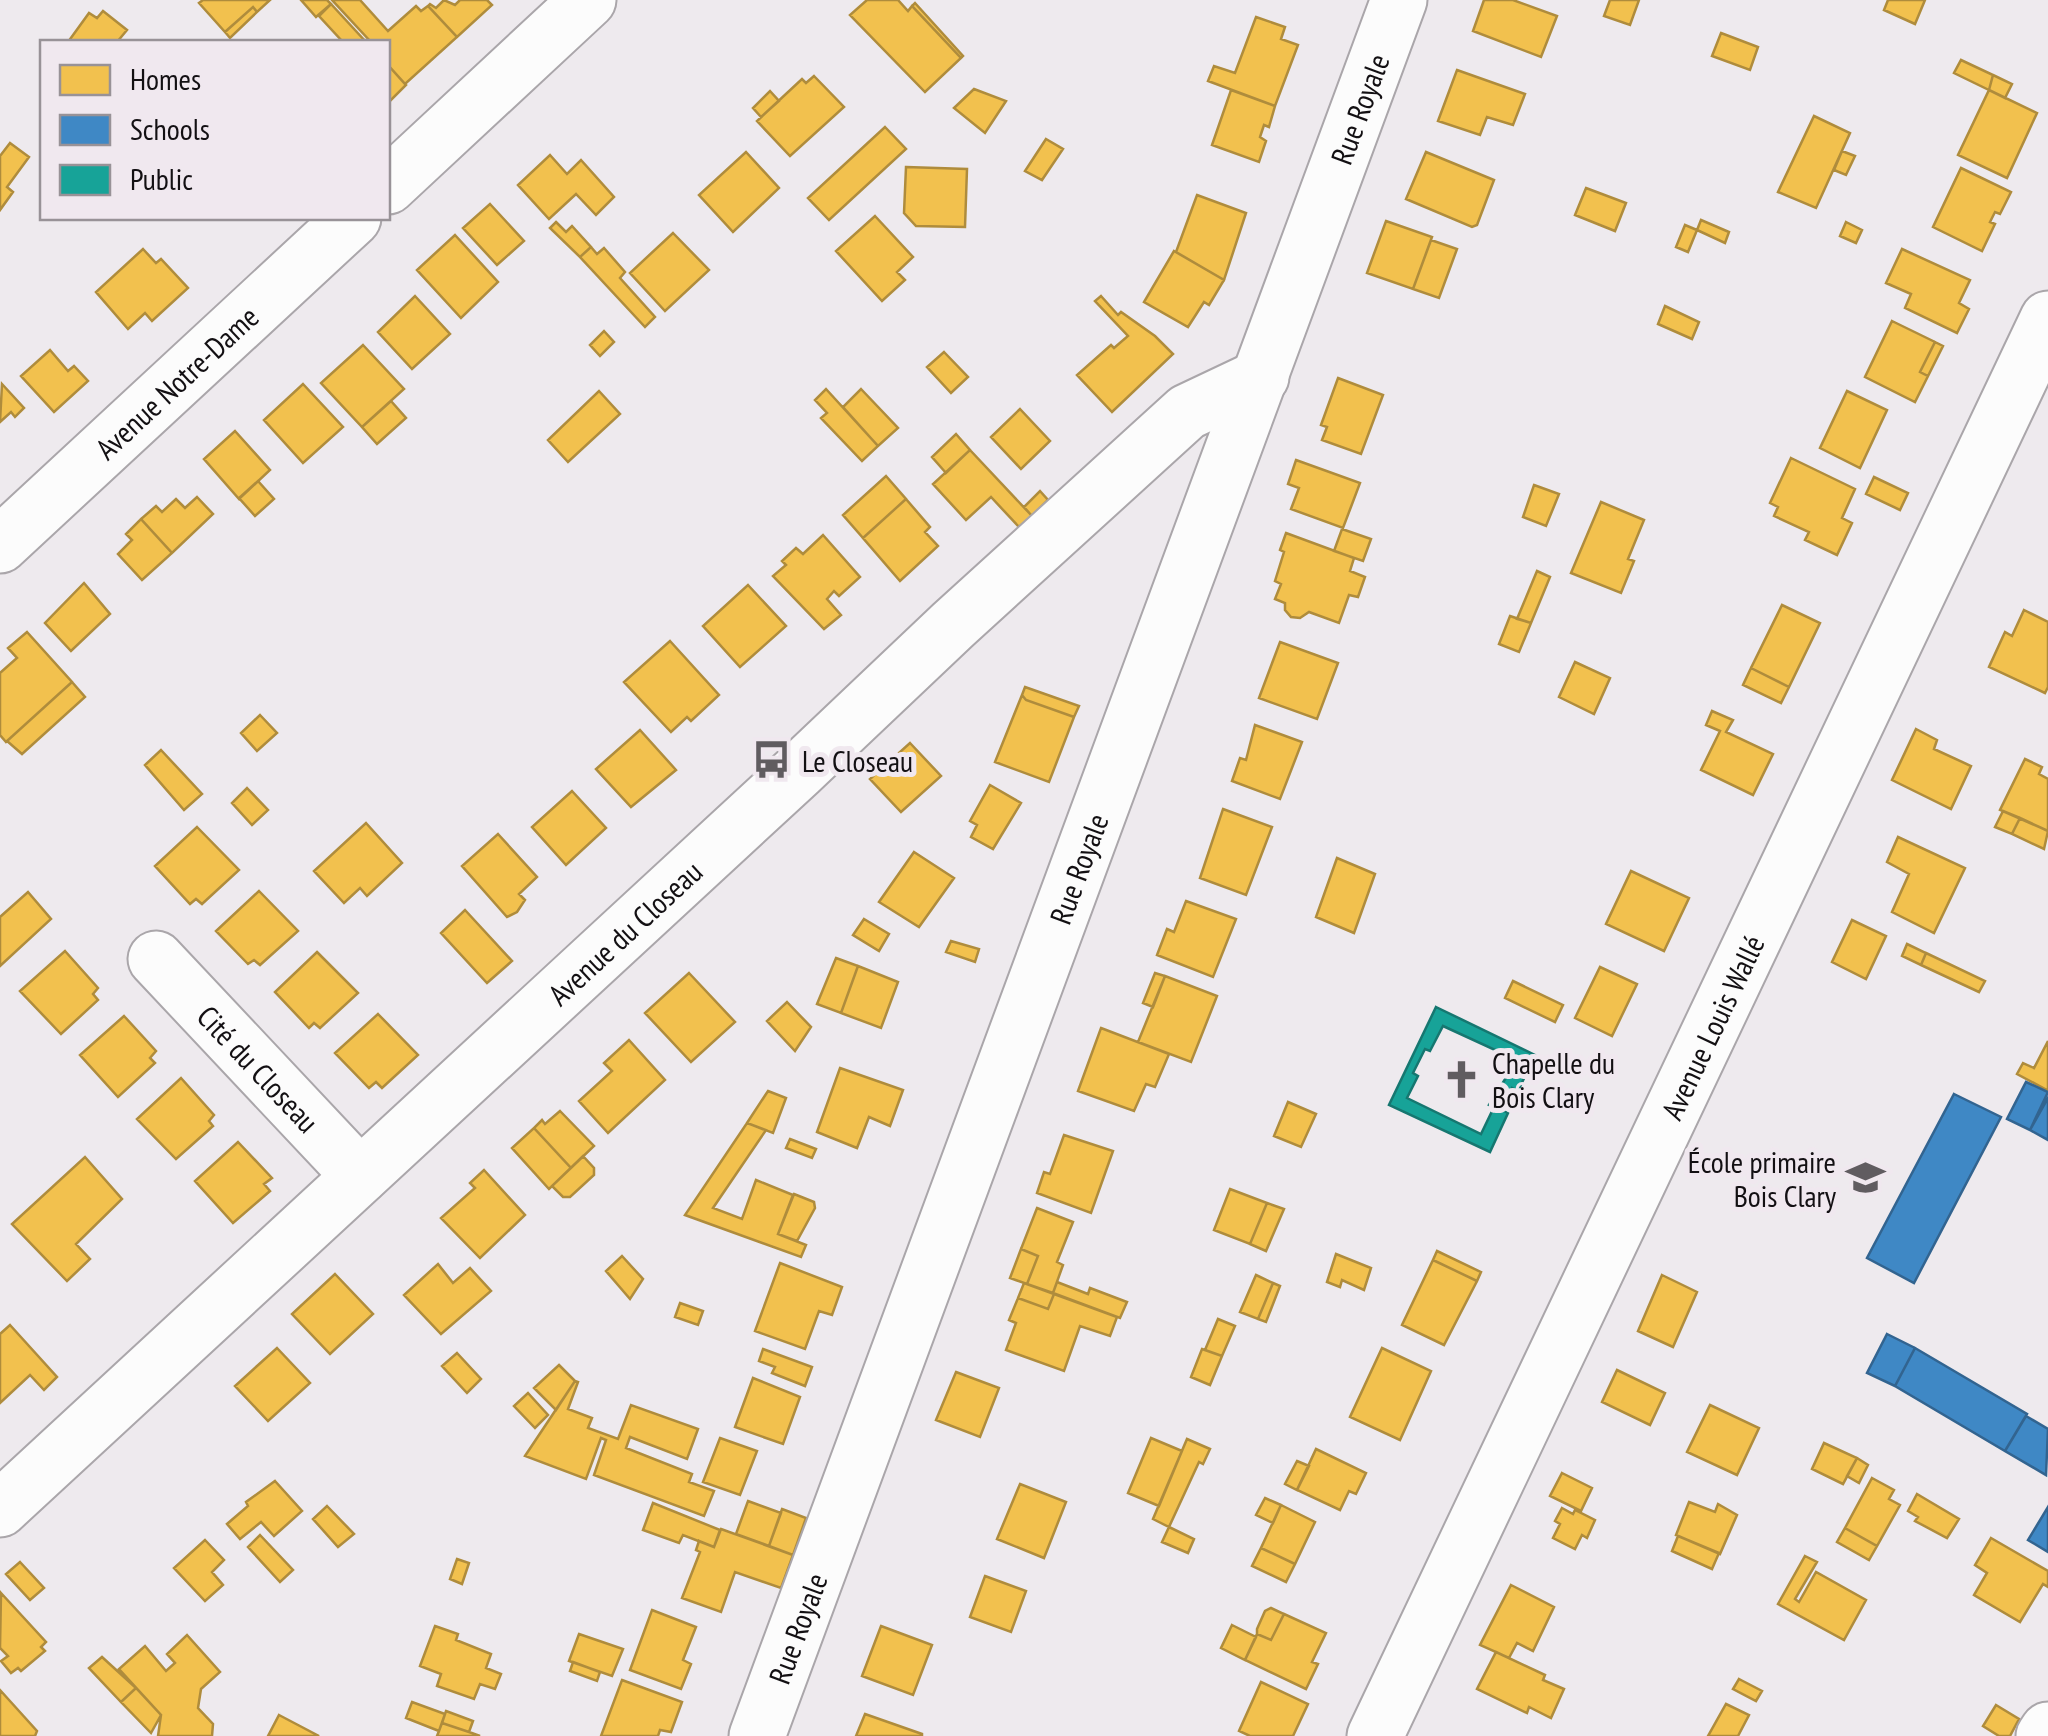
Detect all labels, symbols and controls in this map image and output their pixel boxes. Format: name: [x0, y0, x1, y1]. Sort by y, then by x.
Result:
legend: [40, 40, 390, 220]
street label: Rue Royale: [1321, 48, 1397, 169]
text: Homes: [130, 59, 201, 98]
text: Schools: [130, 109, 210, 148]
text: Public: [130, 159, 193, 198]
street label: Avenue Notre-Dame: [86, 297, 266, 467]
bus stop icon: Le Closeau: [751, 739, 793, 781]
place label: Le Closeau: [802, 741, 913, 780]
street label: Rue Royale: [1040, 808, 1116, 929]
street label: Avenue du Closeau: [539, 851, 710, 1013]
street label: Avenue Louis Wallé: [1651, 928, 1772, 1125]
street label: Cité du Closeau: [189, 996, 328, 1140]
place label: Chapelle du Bois Clary: [1492, 1043, 1615, 1116]
church icon: Chapelle du Bois Clary: [1441, 1058, 1483, 1100]
place label: École primaire Bois Clary: [1688, 1142, 1837, 1215]
school or university icon: École primaire Bois Clary: [1845, 1157, 1887, 1199]
street label: Rue Royale: [759, 1568, 835, 1689]

